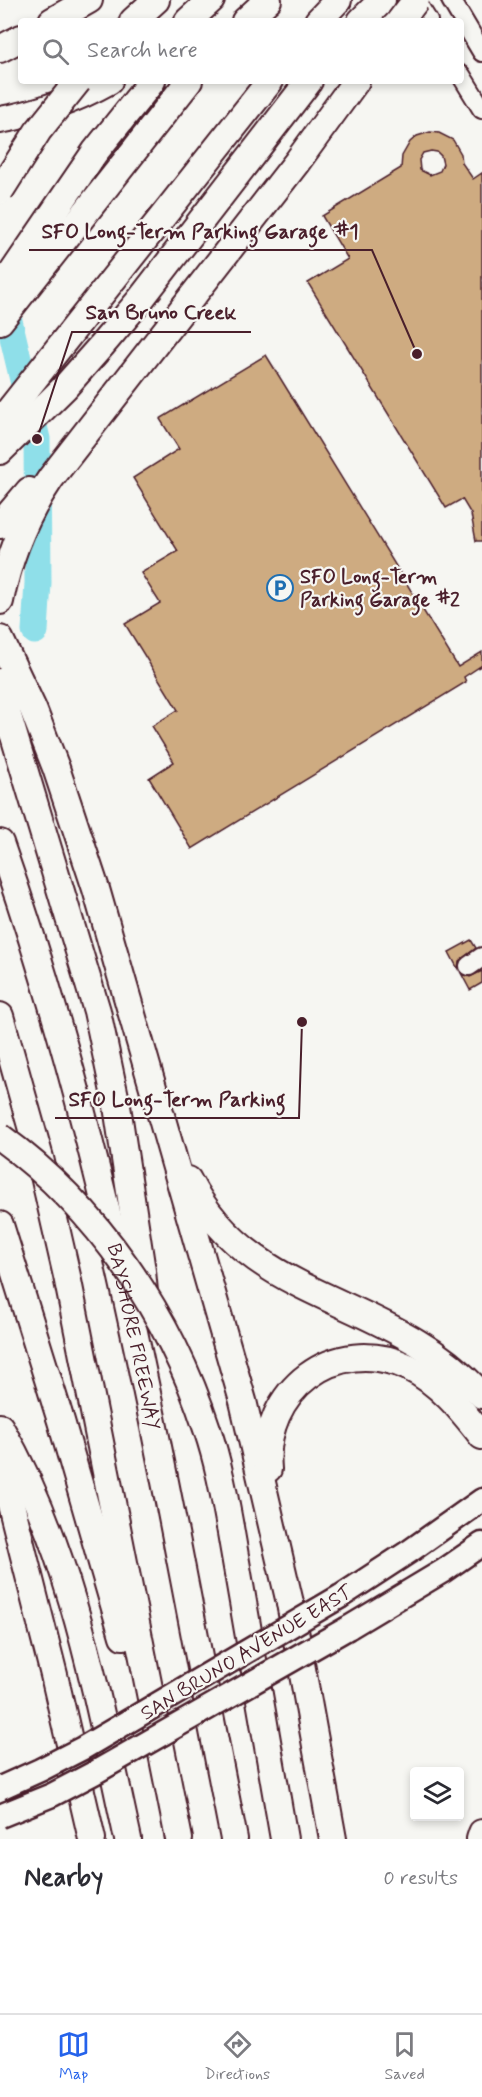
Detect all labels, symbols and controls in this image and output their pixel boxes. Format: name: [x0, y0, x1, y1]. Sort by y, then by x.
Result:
search box: [18, 18, 464, 84]
icon: search: [39, 35, 72, 68]
text: Search here: [87, 37, 198, 65]
callout: SFO Long-Term Parking Garage #1: [29, 211, 372, 250]
text: SFO Long-Term Parking Garage #1: [41, 218, 359, 248]
callout: San Bruno Creek: [72, 293, 251, 332]
text: San Bruno Creek: [86, 299, 237, 327]
place label: SFO Long-Term Parking Garage #2: [300, 564, 460, 616]
parking icon: SFO Long-Term Parking Garage #2: [265, 573, 295, 603]
callout: SFO Long-Term Parking: [55, 1079, 299, 1118]
text: SFO Long-Term Parking: [68, 1086, 286, 1116]
street label: BAYSHORE FREEWAY: [100, 1241, 166, 1433]
street label: SAN BRUNO AVENUE EAST: [136, 1578, 359, 1727]
map controls: [410, 1767, 464, 1821]
button: layers: [410, 1767, 464, 1821]
text: Nearby: [24, 1861, 103, 1895]
text: 0 results: [384, 1865, 458, 1892]
tab: Map: [57, 2028, 90, 2085]
tab: Directions: [204, 2028, 270, 2085]
tab: Saved: [384, 2028, 425, 2085]

